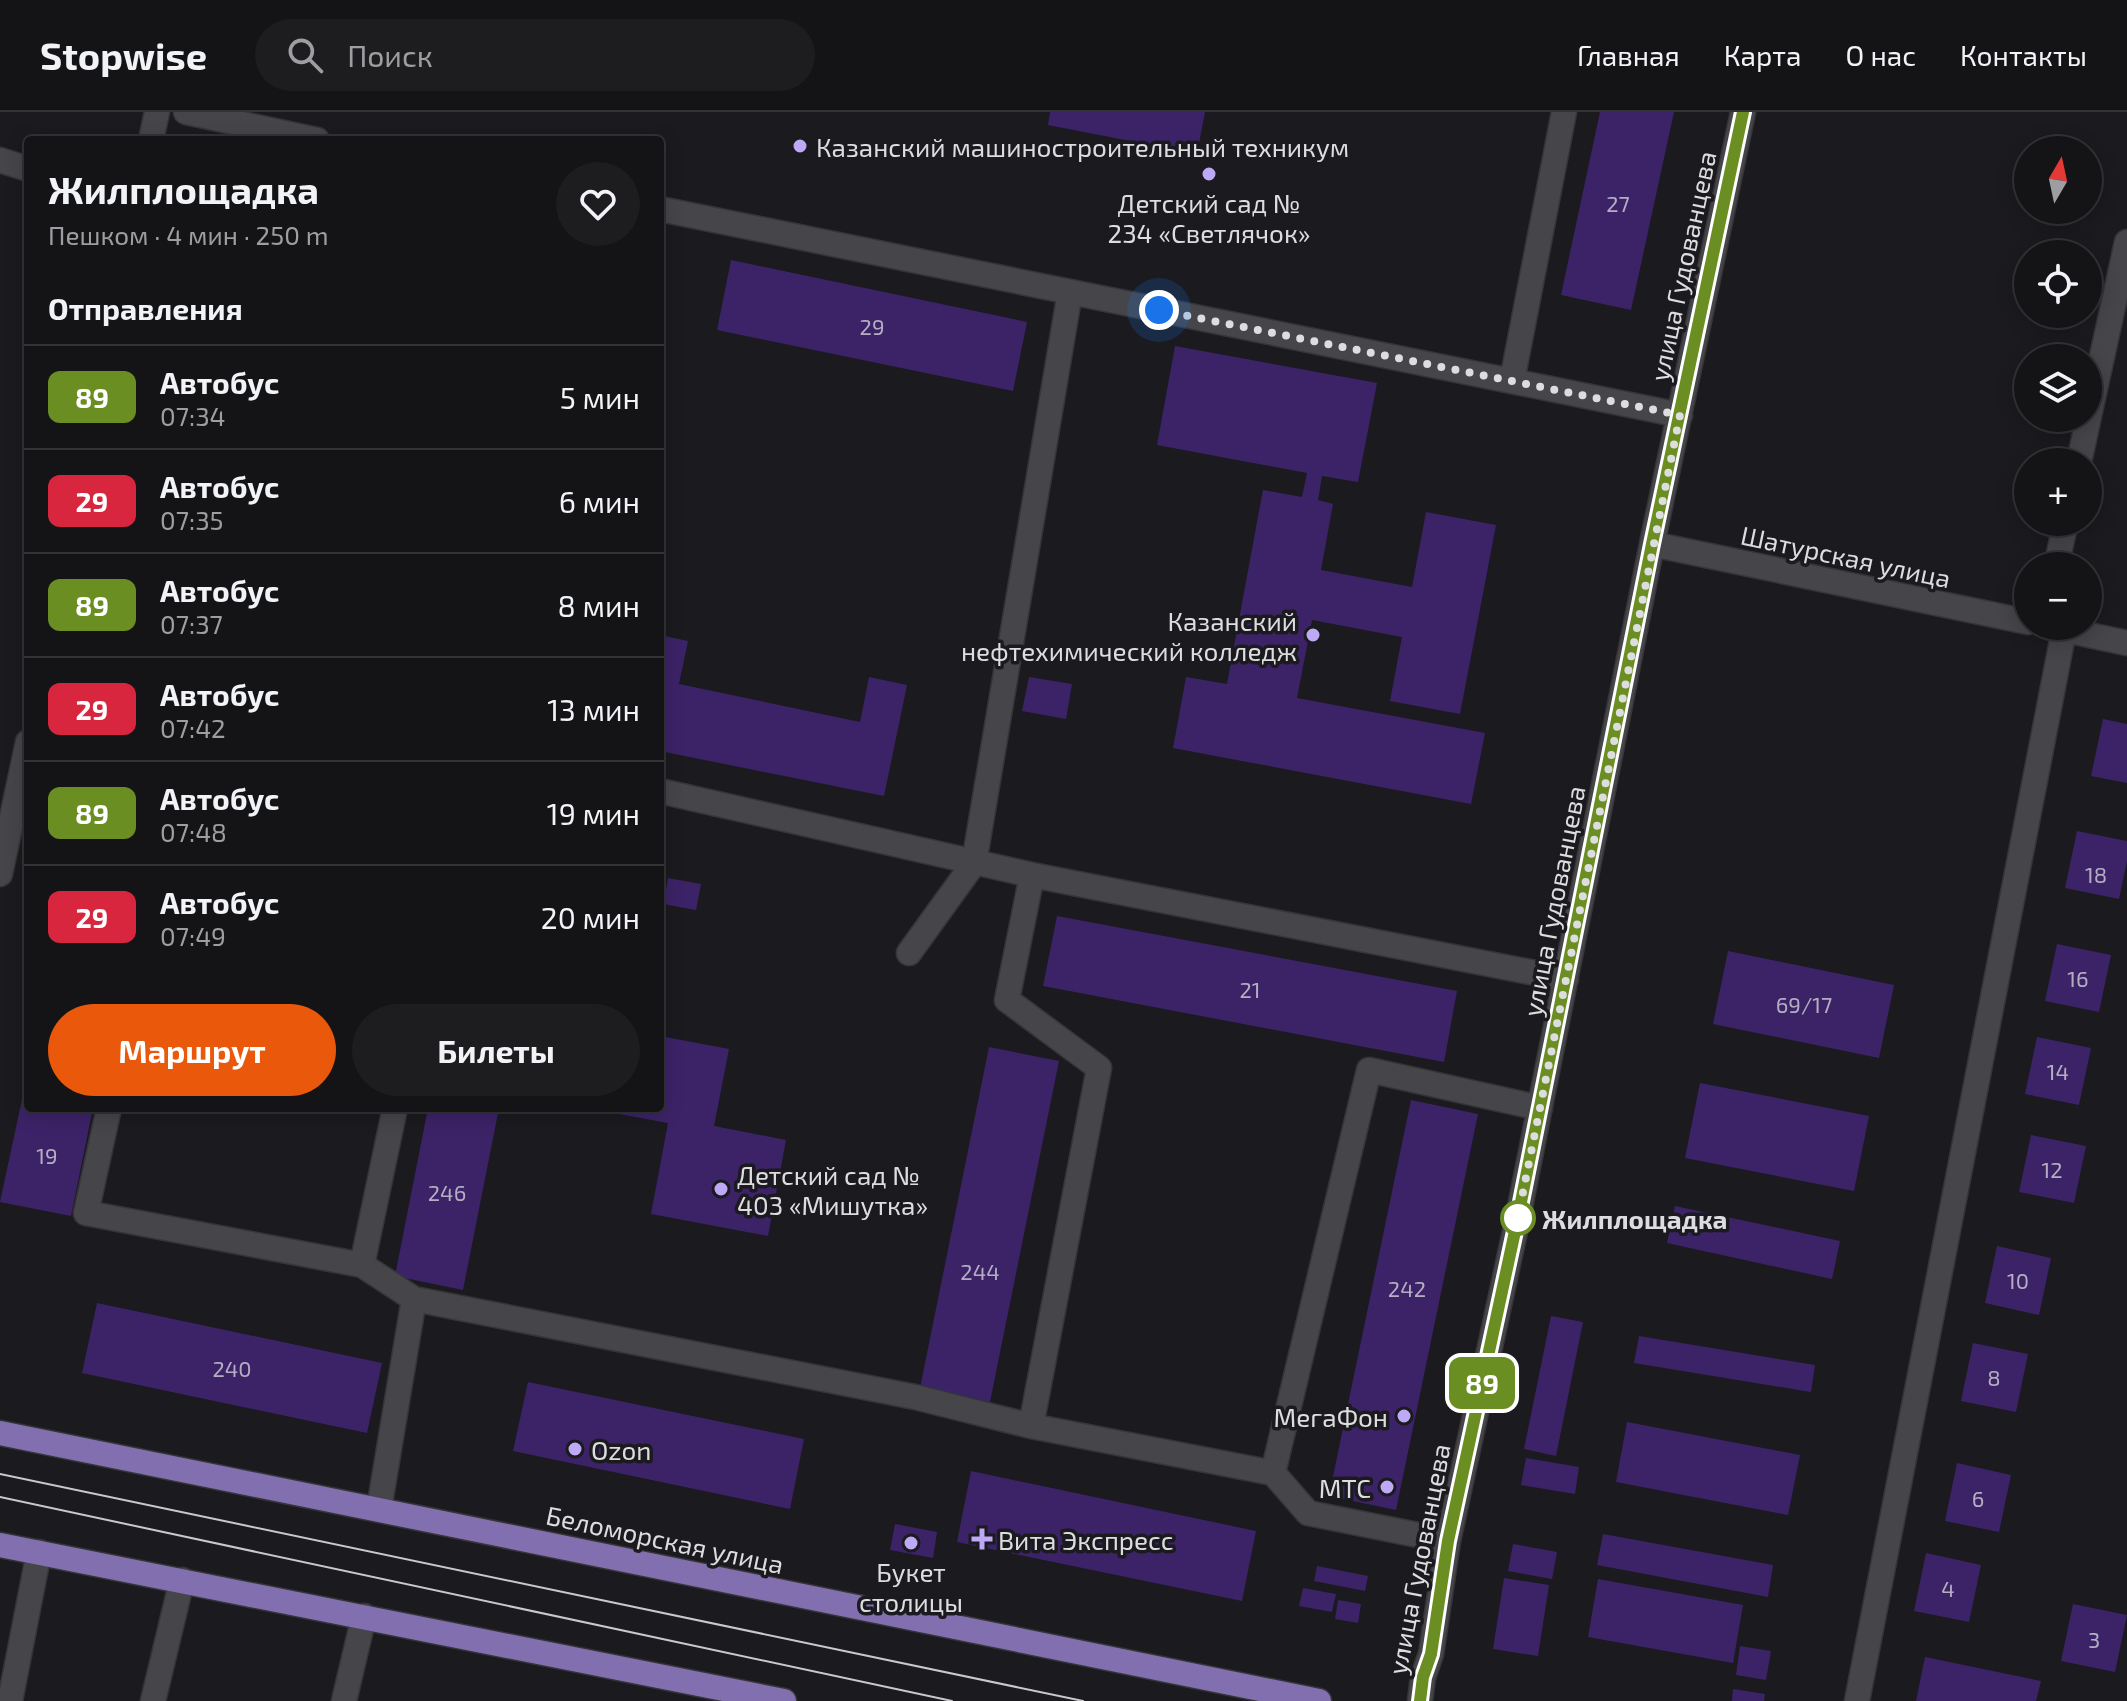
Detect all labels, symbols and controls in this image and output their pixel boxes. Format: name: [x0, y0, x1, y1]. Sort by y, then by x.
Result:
search box: [255, 19, 815, 91]
text: Stopwise: [40, 32, 207, 78]
icon: search: [283, 33, 327, 77]
text: Поиск: [347, 37, 433, 73]
text: Главная: [1577, 38, 1680, 72]
text: Карта: [1724, 38, 1802, 72]
text: О нас: [1846, 38, 1916, 72]
text: Контакты: [1960, 38, 2087, 72]
place label: Казанский машиностроительный техникум: [816, 131, 1349, 163]
north arrow: [2014, 136, 2102, 224]
map controls: [2014, 136, 2102, 640]
marker: Казанский машиностроительный техникум: [791, 137, 809, 155]
street label: улица Гудованцева: [1642, 148, 1723, 384]
button: heart: [556, 162, 640, 246]
marker: Детский сад № 234 «Светлячок»: [1200, 165, 1218, 183]
text: Жилплощадка: [48, 166, 319, 212]
place label: Детский сад № 234 «Светлячок»: [1108, 187, 1310, 248]
house number: 27: [1606, 190, 1630, 216]
text: Пешком · 4 мин · 250 m: [48, 219, 328, 250]
button: locate: [2014, 240, 2102, 328]
text: Отправления: [48, 290, 243, 326]
your location: [1139, 290, 1179, 330]
house number: 29: [860, 313, 884, 339]
button: layers: [2014, 344, 2102, 432]
text: Автобус: [160, 364, 279, 400]
text: 5 мин: [560, 379, 640, 415]
text: 89: [75, 380, 109, 414]
text: 07:34: [160, 400, 226, 431]
button: +: [2014, 448, 2102, 536]
text: Автобус: [160, 468, 279, 504]
text: 6 мин: [559, 483, 640, 519]
text: 29: [76, 484, 108, 518]
text: 07:35: [160, 504, 224, 535]
street label: Шатурская улица: [1738, 519, 1954, 594]
button: −: [2014, 552, 2102, 640]
text: Автобус: [160, 572, 279, 608]
text: 8 мин: [558, 587, 640, 623]
text: 89: [75, 588, 109, 622]
place label: Казанский нефтехимический колледж: [961, 605, 1297, 666]
text: 07:37: [160, 608, 223, 639]
marker: Казанский нефтехимический колледж: [1304, 626, 1322, 644]
text: Автобус: [160, 676, 279, 712]
text: 13 мин: [547, 691, 640, 727]
text: 29: [76, 692, 108, 726]
text: 07:42: [160, 712, 226, 743]
text: Автобус: [160, 780, 279, 816]
street label: улица Гудованцева: [1515, 783, 1592, 1019]
text: 19 мин: [547, 795, 640, 831]
text: 89: [75, 796, 109, 830]
text: 07:48: [160, 816, 227, 847]
house number: 18: [2085, 861, 2107, 887]
text: Автобус: [160, 884, 279, 920]
text: 20 мин: [541, 899, 640, 935]
text: 29: [76, 900, 108, 934]
text: 07:49: [160, 920, 226, 951]
house number: 16: [2067, 965, 2089, 991]
house number: 21: [1239, 976, 1261, 1002]
house number: 69/17: [1776, 991, 1832, 1017]
button: Маршрут: [48, 1004, 336, 1096]
button: Билеты: [352, 1004, 640, 1096]
house number: 14: [2047, 1058, 2069, 1084]
house number: 19: [36, 1142, 58, 1168]
house number: 12: [2041, 1156, 2063, 1182]
place label: Детский сад № 403 «Мишутка»: [737, 1159, 928, 1221]
house number: 246: [428, 1179, 466, 1205]
marker: Детский сад № 403 «Мишутка»: [712, 1180, 730, 1198]
marker: Жилплощадка: [1501, 1201, 1535, 1235]
place label: Жилплощадка: [1542, 1203, 1728, 1234]
house number: 244: [960, 1258, 1000, 1284]
house number: 10: [2007, 1267, 2029, 1293]
house number: 242: [1388, 1275, 1426, 1301]
house number: 240: [212, 1355, 252, 1381]
line badge: 89: [1446, 1357, 1518, 1409]
house number: 8: [1987, 1364, 2001, 1390]
text: 89: [1465, 1366, 1499, 1400]
place label: МегаФон: [1273, 1401, 1388, 1432]
marker: МегаФон: [1395, 1407, 1413, 1425]
place label: Ozon: [591, 1434, 651, 1465]
marker: Ozon: [566, 1440, 584, 1458]
street label: улица Гудованцева: [1380, 1441, 1457, 1677]
place label: МТС: [1319, 1472, 1371, 1503]
marker: МТС: [1378, 1478, 1396, 1496]
house number: 6: [1972, 1485, 1984, 1511]
street label: Беломорская улица: [543, 1499, 787, 1580]
place label: Вита Экспресс: [998, 1524, 1173, 1555]
marker: Вита Экспресс: [973, 1530, 991, 1548]
marker: Букет столицы: [902, 1534, 920, 1552]
place label: Букет столицы: [859, 1556, 963, 1617]
house number: 4: [1941, 1575, 1955, 1601]
house number: 3: [2088, 1626, 2100, 1652]

